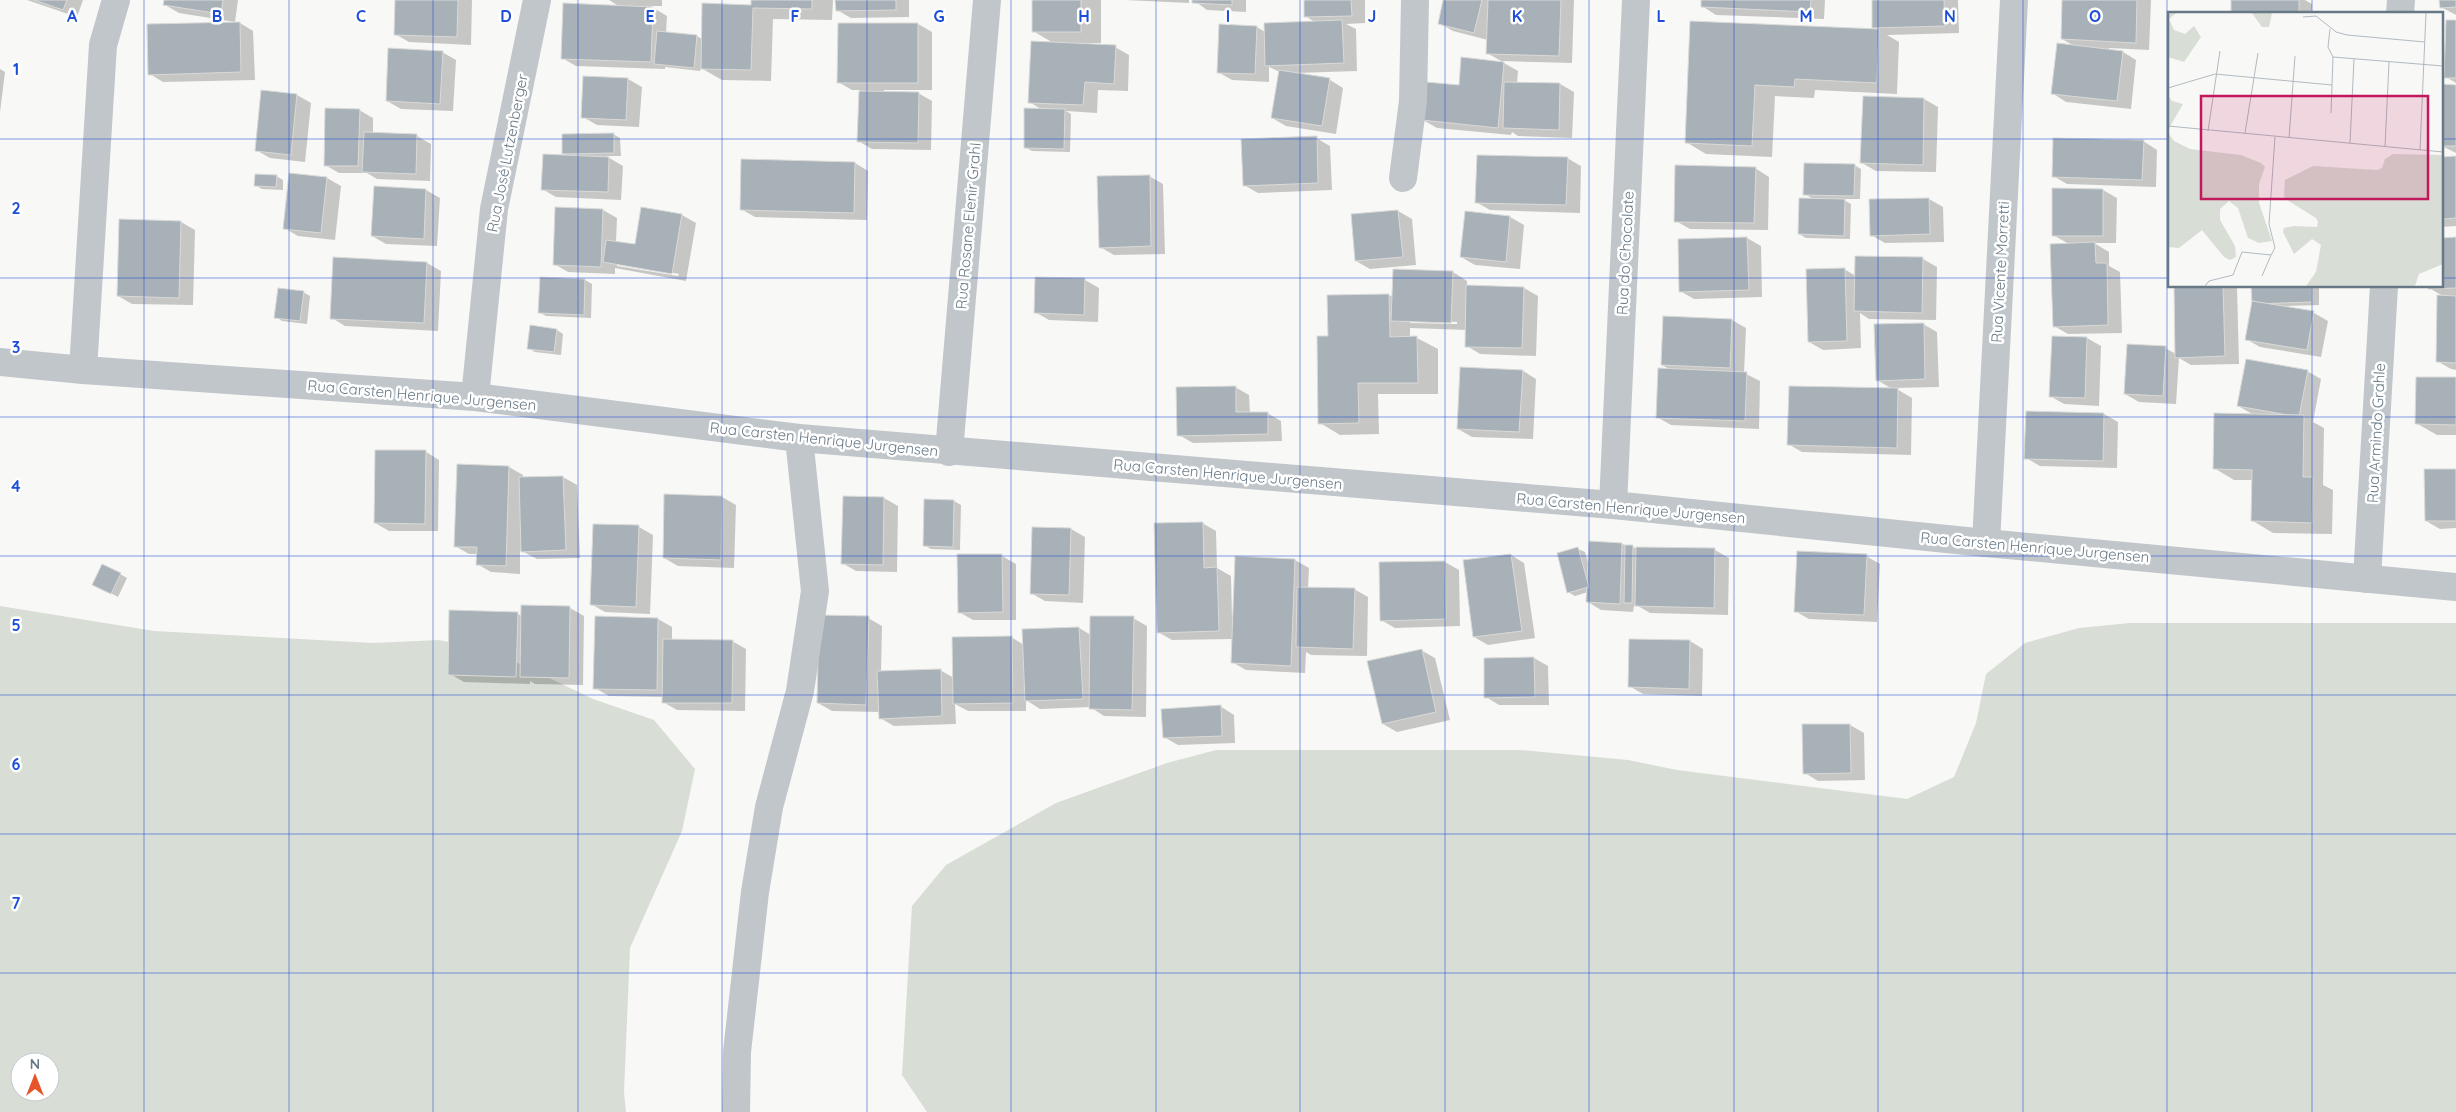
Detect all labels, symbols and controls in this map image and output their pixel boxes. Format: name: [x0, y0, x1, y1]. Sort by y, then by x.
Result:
text: A: [67, 6, 78, 26]
text: B: [212, 6, 222, 26]
text: C: [356, 6, 366, 26]
text: D: [500, 6, 512, 26]
text: E: [645, 6, 655, 26]
text: F: [791, 6, 800, 26]
text: G: [933, 6, 945, 26]
text: H: [1078, 6, 1090, 26]
text: I: [1226, 6, 1230, 26]
text: J: [1368, 6, 1376, 26]
text: K: [1512, 6, 1522, 26]
text: L: [1657, 6, 1666, 26]
text: M: [1799, 6, 1813, 26]
text: N: [1944, 6, 1956, 26]
text: O: [2089, 6, 2101, 26]
inset map: [2168, 12, 2444, 288]
text: 1: [13, 59, 19, 79]
street label: Rua José Lutzenberger: [482, 72, 532, 234]
street label: Rua Rosane Elenir Grahl: [951, 142, 985, 310]
street label: Rua do Chocolate: [1612, 191, 1638, 315]
text: 2: [11, 198, 21, 218]
street label: Rua Vicente Morretti: [1987, 201, 2013, 343]
text: 3: [12, 337, 20, 357]
street label: Rua Armindo Grahle: [2363, 362, 2389, 504]
street label: Rua Carsten Henrique Jurgensen: [307, 376, 537, 414]
street label: Rua Carsten Henrique Jurgensen: [709, 418, 939, 460]
street label: Rua Carsten Henrique Jurgensen: [1113, 455, 1343, 493]
text: 4: [11, 476, 21, 496]
street label: Rua Carsten Henrique Jurgensen: [1516, 489, 1746, 527]
street label: Rua Carsten Henrique Jurgensen: [1920, 528, 2150, 566]
text: 5: [11, 615, 21, 635]
text: 6: [12, 754, 21, 774]
text: 7: [12, 893, 21, 913]
north arrow: [10, 1052, 60, 1102]
text: N: [30, 1055, 40, 1073]

